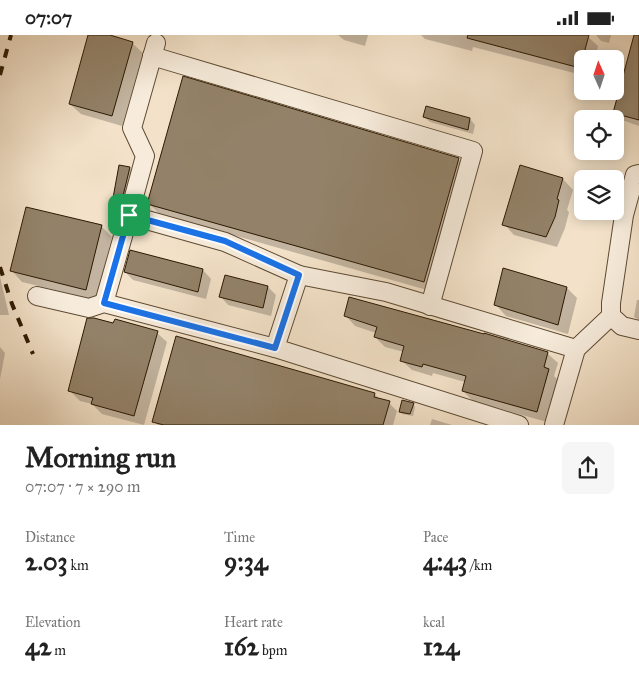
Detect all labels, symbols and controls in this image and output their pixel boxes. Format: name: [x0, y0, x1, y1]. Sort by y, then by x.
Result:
text: 07:07: [25, 6, 72, 29]
north arrow: [574, 50, 624, 100]
map controls: [574, 50, 624, 220]
button: locate: [574, 110, 624, 160]
button: layers: [574, 170, 624, 220]
pin: [108, 194, 150, 236]
icon: arrive: [115, 201, 143, 229]
text: Morning run: [25, 440, 176, 475]
button: share: [562, 442, 614, 494]
text: 07:07 · 7 × 290 m: [25, 477, 141, 496]
text: Distance: [25, 529, 75, 546]
text: Time: [224, 529, 255, 546]
text: Pace: [423, 529, 448, 546]
text: 2.03: [25, 546, 68, 577]
text: 9:34: [224, 546, 268, 577]
text: 4:43: [423, 546, 467, 577]
text: km: [68, 557, 89, 574]
text: /km: [467, 557, 492, 574]
text: Elevation: [25, 614, 81, 631]
text: Heart rate: [224, 614, 283, 631]
text: kcal: [423, 614, 445, 631]
text: 42: [25, 631, 51, 662]
text: 162: [224, 631, 259, 662]
text: 124: [423, 631, 459, 662]
text: m: [51, 642, 66, 659]
text: bpm: [259, 642, 287, 659]

